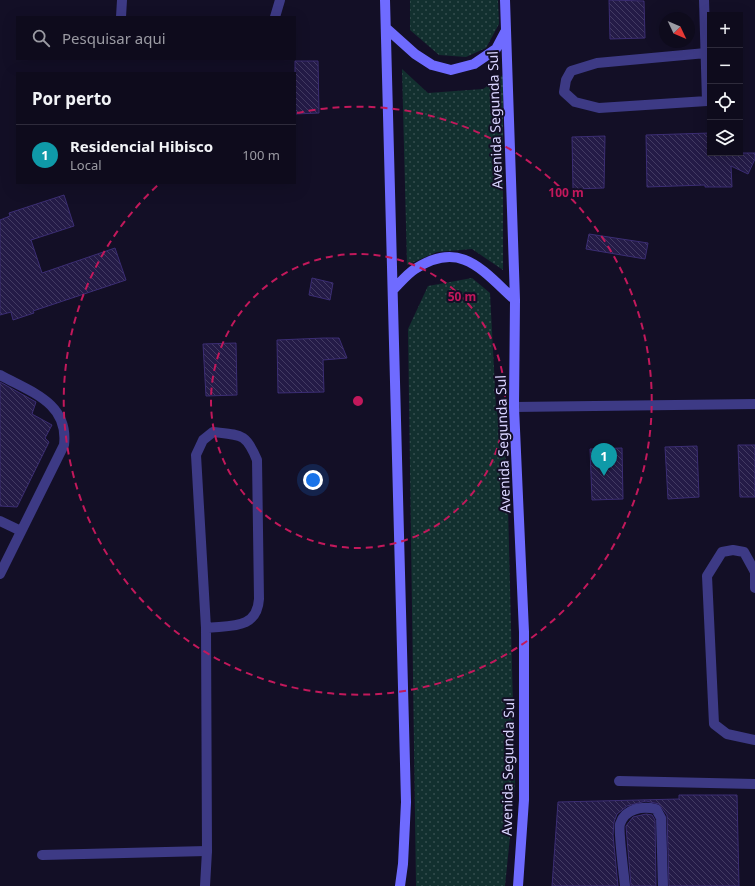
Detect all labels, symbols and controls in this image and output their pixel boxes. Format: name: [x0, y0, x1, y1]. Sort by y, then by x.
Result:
north arrow: [659, 12, 695, 48]
map controls: [707, 12, 743, 156]
button: +: [707, 12, 743, 48]
search box: [16, 16, 296, 60]
icon: search: [30, 27, 52, 49]
text: Pesquisar aqui: [62, 28, 166, 48]
button: −: [707, 48, 743, 84]
street label: Avenida Segunda Sul: [483, 51, 506, 189]
button: locate: [707, 84, 743, 120]
text: Por perto: [32, 87, 112, 110]
button: layers: [707, 120, 743, 156]
text: Residencial Hibisco: [70, 136, 213, 156]
text: 1: [41, 146, 49, 164]
text: 100 m: [242, 146, 280, 164]
text: Local: [70, 156, 102, 174]
text: 100 m: [548, 184, 584, 201]
text: 50 m: [448, 288, 476, 305]
street label: Avenida Segunda Sul: [491, 375, 514, 513]
centre of rings: [351, 394, 365, 408]
pin: 1: [591, 443, 617, 476]
your location: [303, 470, 323, 490]
street label: Avenida Segunda Sul: [497, 698, 518, 836]

